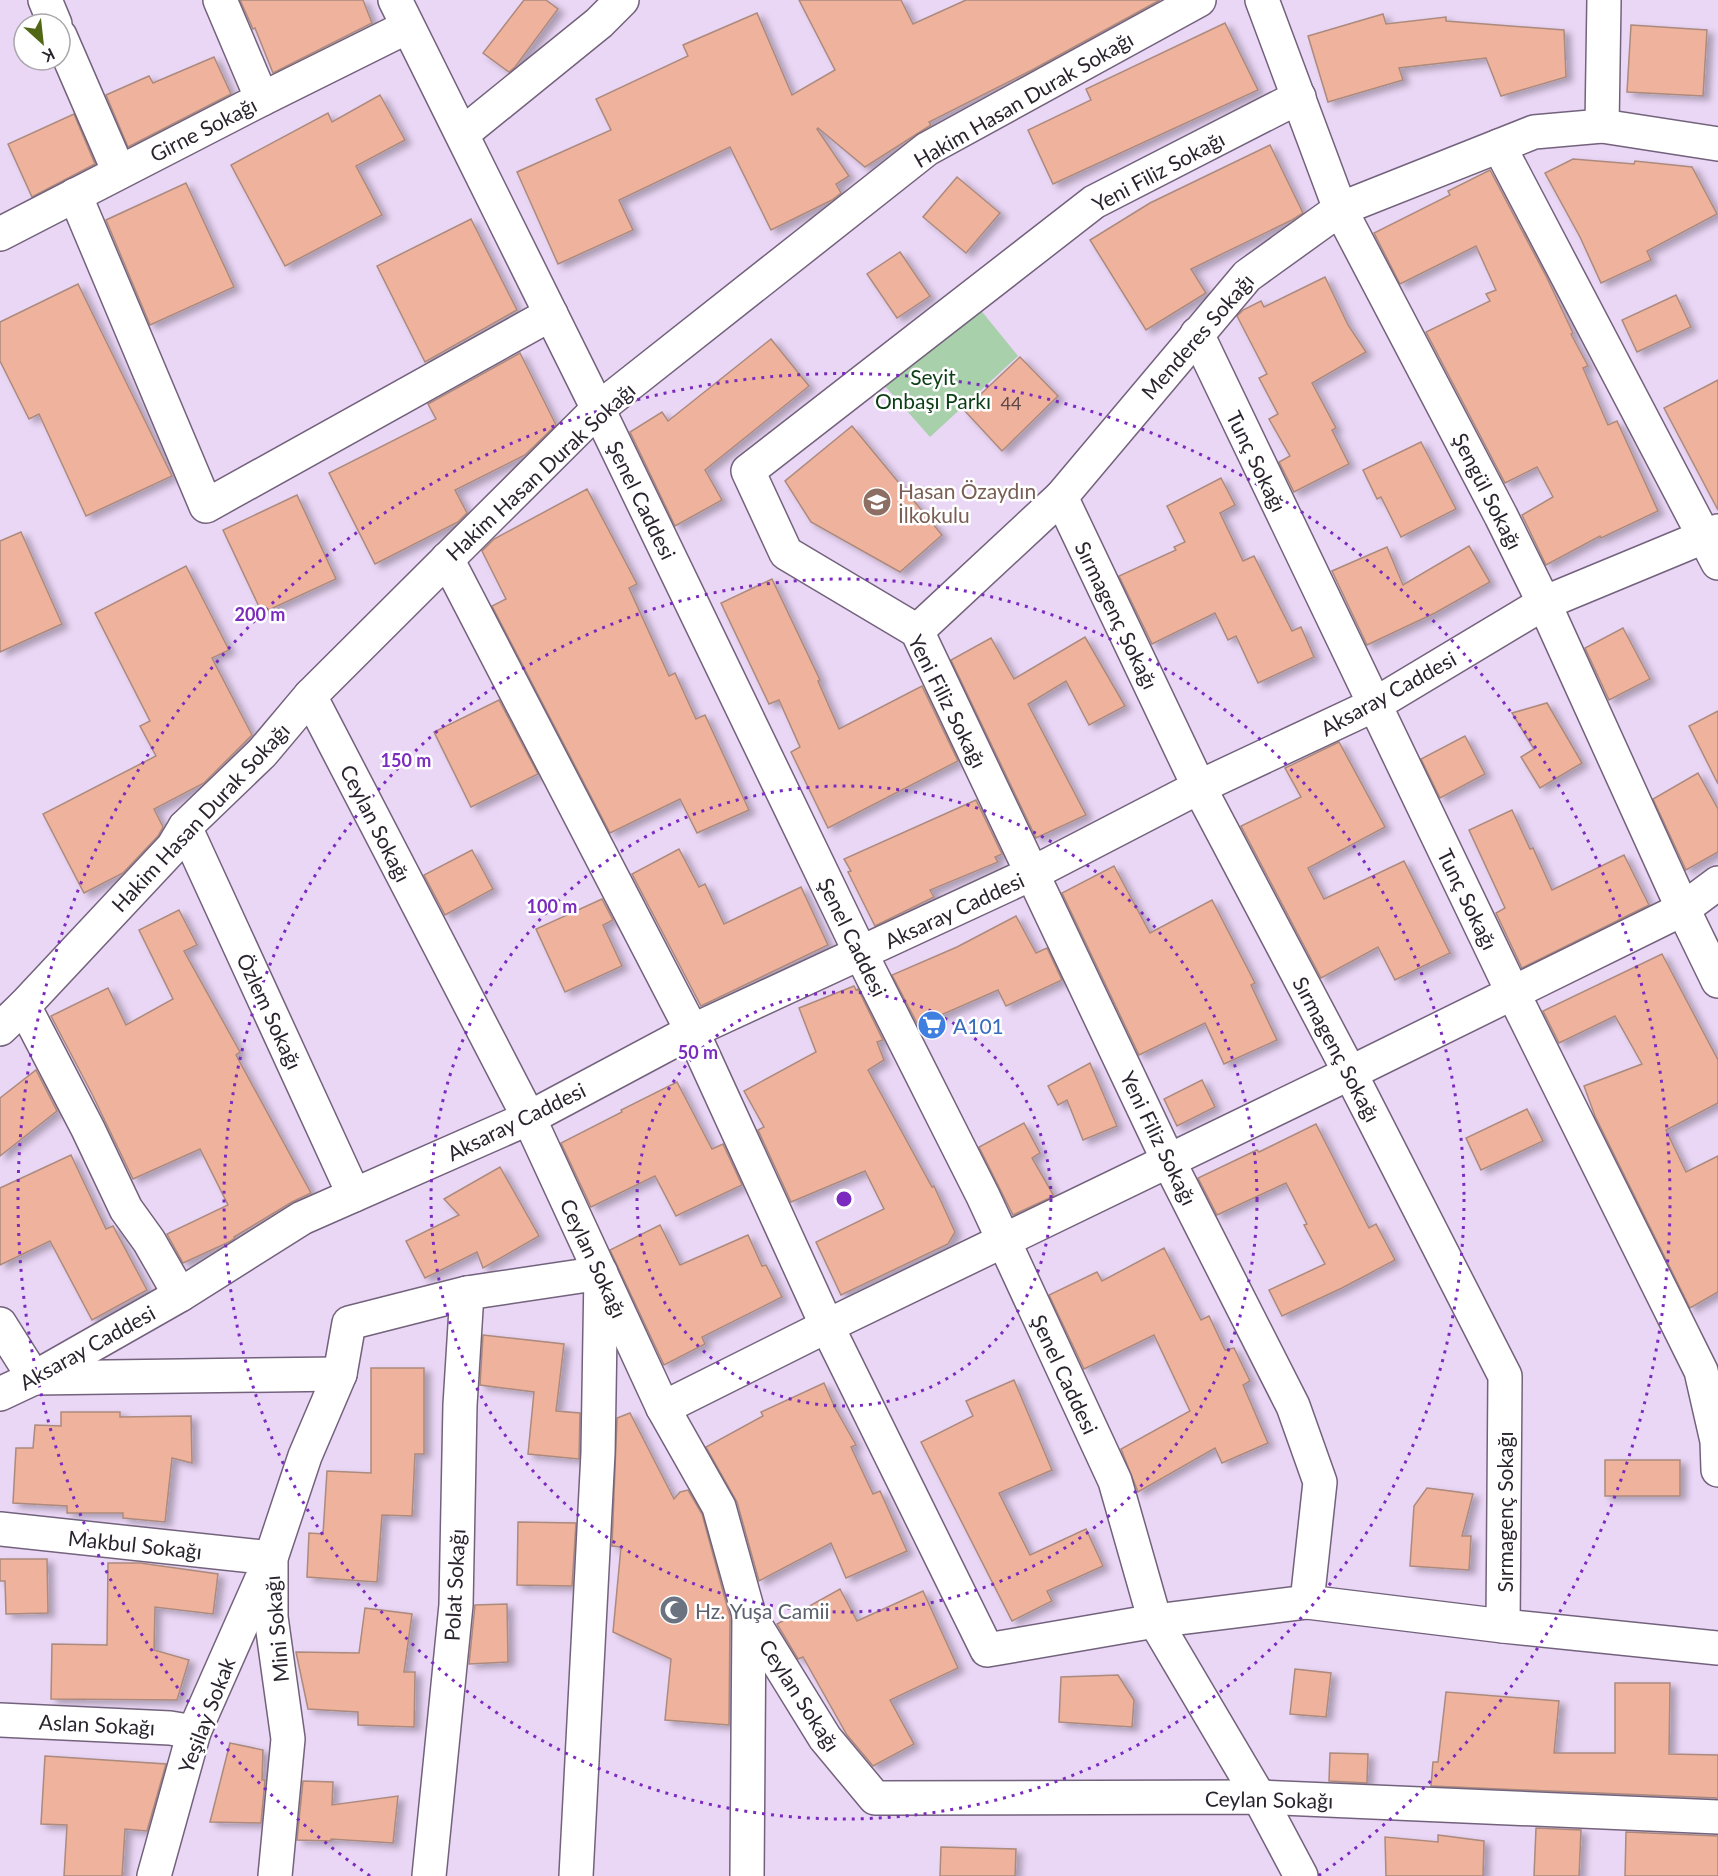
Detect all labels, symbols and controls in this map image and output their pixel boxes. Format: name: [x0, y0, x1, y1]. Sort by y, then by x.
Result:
north arrow: [12, 12, 72, 72]
street label: Hakim Hasan Durak Sokağı: [909, 26, 1137, 172]
text: K: [39, 45, 58, 67]
street label: Girne Sokağı: [145, 91, 261, 167]
street label: Yeni Filiz Sokağı: [1088, 126, 1228, 216]
street label: Menderes Sokağı: [1136, 268, 1258, 404]
park label: Seyit Onbaşı Parkı: [875, 364, 991, 413]
street label: Hakim Hasan Durak Sokağı: [440, 377, 640, 565]
house number: 44: [1001, 392, 1021, 414]
street label: Tunç Sokağı: [1222, 406, 1292, 516]
street label: Şengül Sokağı: [1448, 429, 1528, 553]
street label: Şenel Caddesi: [603, 437, 681, 563]
place label: Hasan Özaydın İlkokulu: [898, 478, 1036, 527]
school or university icon: Hasan Özaydın İlkokulu: [861, 486, 893, 518]
street label: Sırmagenç Sokağı: [1070, 537, 1164, 693]
text: 200 m: [235, 603, 285, 625]
street label: Yeni Filiz Sokağı: [904, 630, 992, 772]
street label: Aksaray Caddesi: [1316, 645, 1460, 741]
street label: Hakim Hasan Durak Sokağı: [106, 717, 294, 917]
text: 150 m: [381, 749, 431, 771]
street label: Ceylan Sokağı: [336, 760, 416, 886]
street label: Tunç Sokağı: [1433, 844, 1503, 954]
street label: Aksaray Caddesi: [880, 867, 1028, 953]
street label: Şenel Caddesi: [814, 874, 892, 1000]
text: 100 m: [527, 895, 577, 917]
street label: Özlem Sokağı: [232, 949, 308, 1073]
street label: Sırmagenç Sokağı: [1288, 972, 1386, 1126]
supermarket icon: A101: [916, 1009, 948, 1041]
place label: A101: [953, 1013, 1004, 1038]
text: 50 m: [678, 1041, 718, 1063]
street label: Yeni Filiz Sokağı: [1116, 1067, 1202, 1209]
street label: Aksaray Caddesi: [443, 1077, 589, 1165]
centre of rings: [834, 1189, 854, 1209]
street label: Ceylan Sokağı: [556, 1195, 632, 1321]
street label: Aksaray Caddesi: [15, 1299, 159, 1395]
street label: Şenel Caddesi: [1026, 1310, 1104, 1438]
street label: Sırmagenç Sokağı: [1492, 1432, 1517, 1593]
street label: Makbul Sokağı: [67, 1525, 203, 1563]
street label: Polat Sokağı: [439, 1528, 469, 1642]
street label: Mini Sokağı: [259, 1575, 293, 1683]
mosque icon: Hz. Yuşa Camii: [658, 1594, 690, 1626]
place label: Hz. Yuşa Camii: [695, 1598, 830, 1623]
street label: Ceylan Sokağı: [755, 1634, 845, 1756]
street label: Yeşilay Sokak: [172, 1653, 240, 1776]
street label: Aslan Sokağı: [38, 1708, 156, 1740]
street label: Ceylan Sokağı: [1205, 1785, 1333, 1813]

